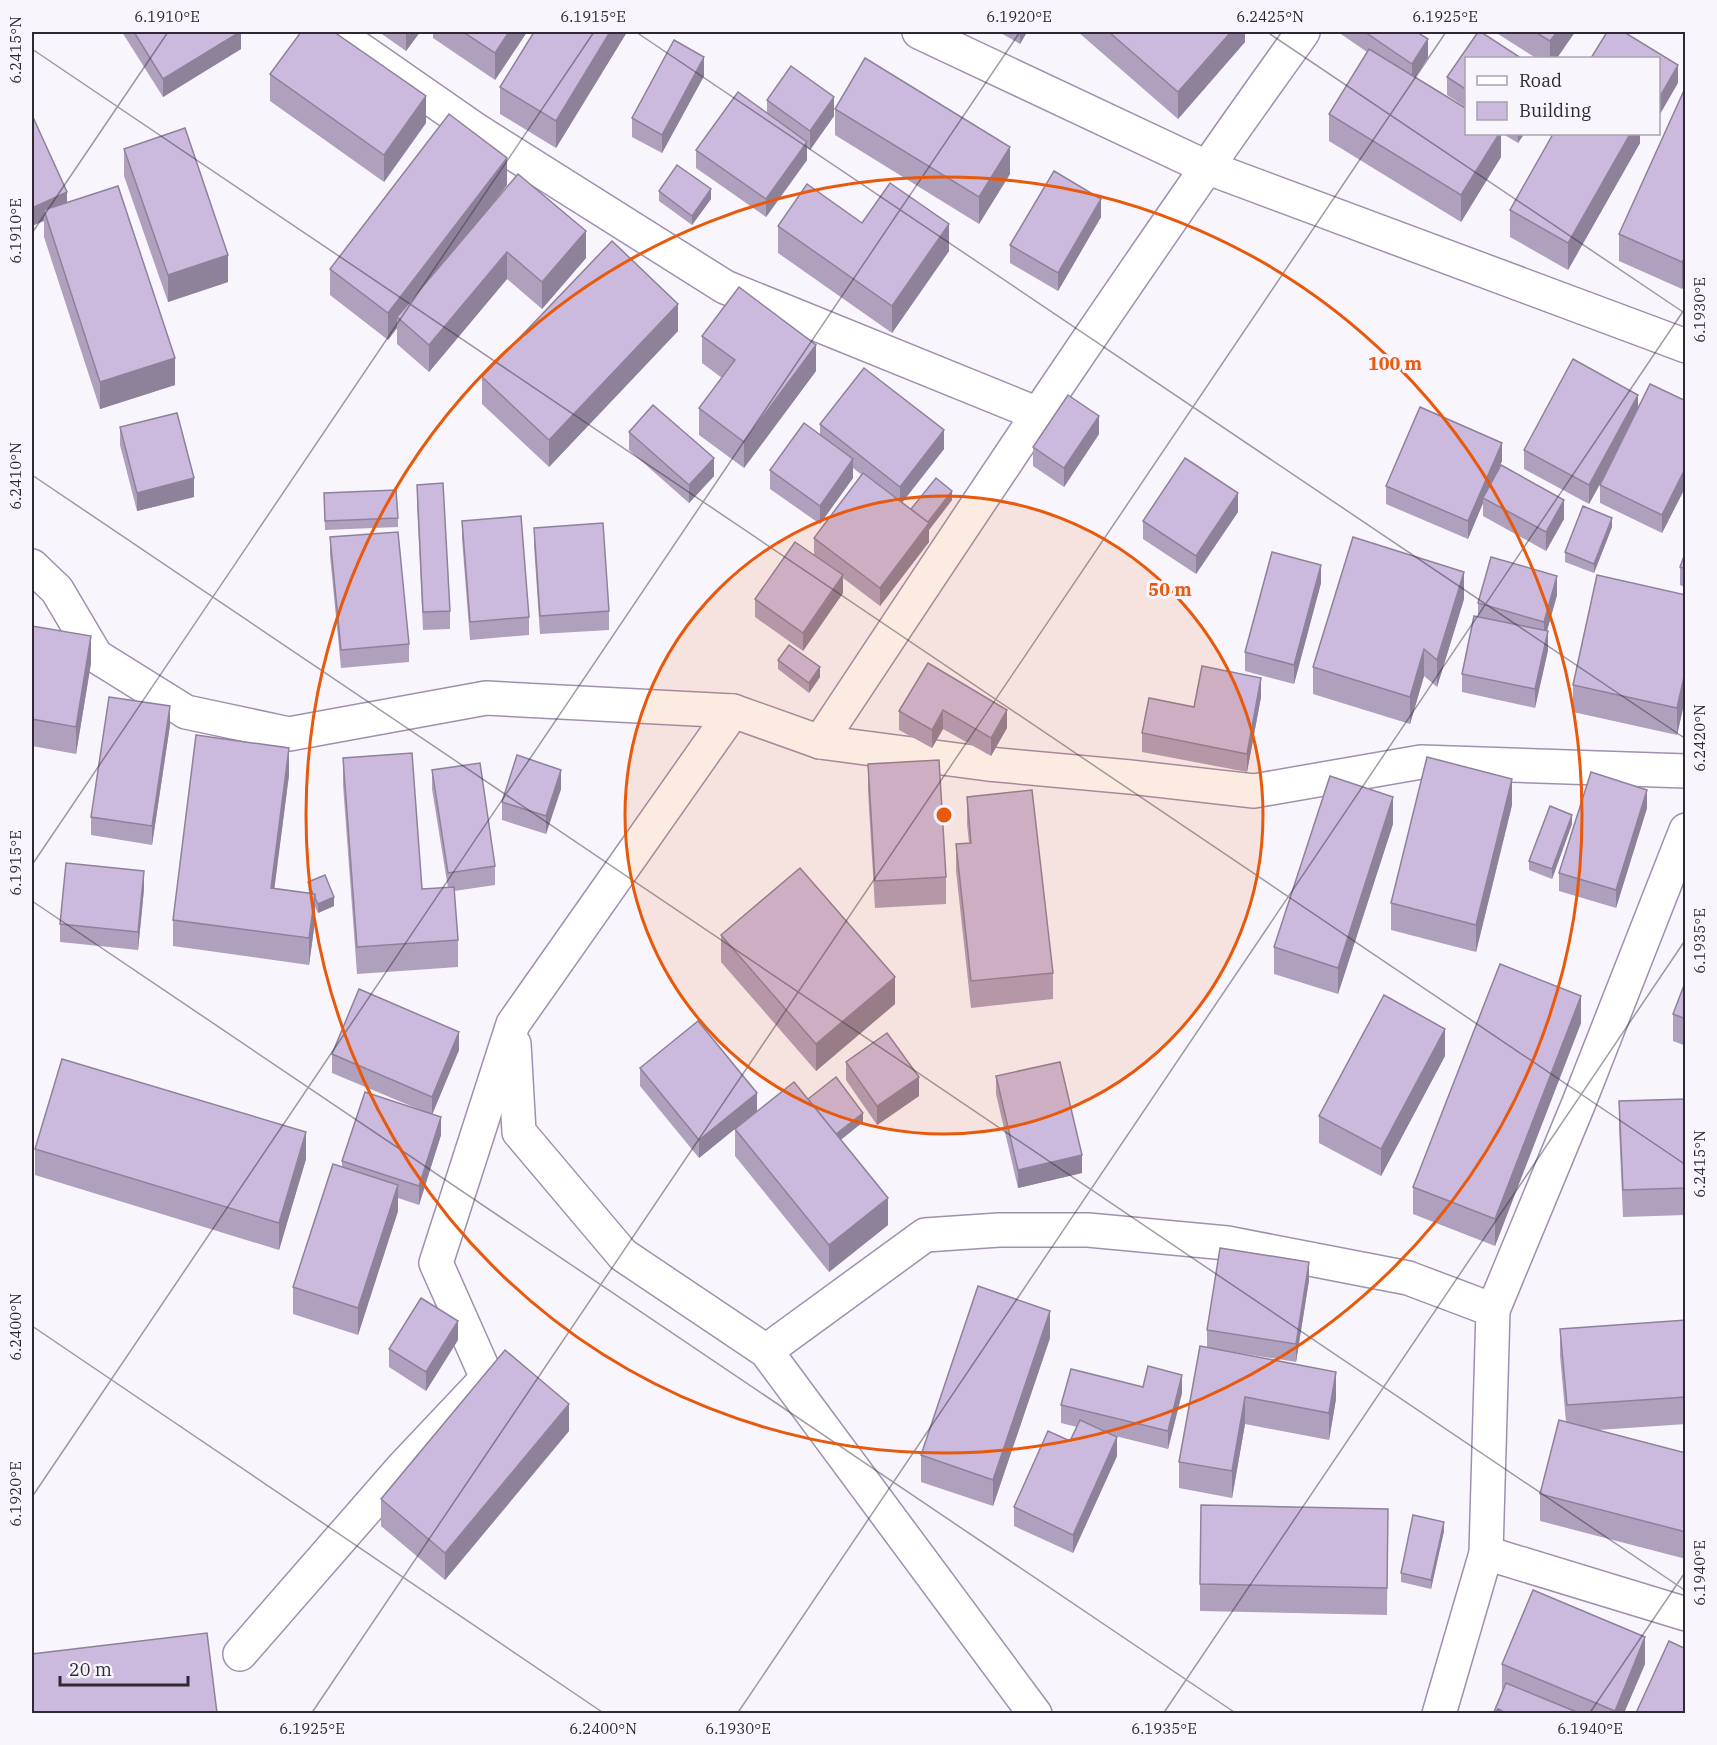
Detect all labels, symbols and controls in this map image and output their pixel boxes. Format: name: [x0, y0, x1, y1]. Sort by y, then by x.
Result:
text: 6.1910°E: [134, 7, 200, 26]
text: 6.1915°E: [560, 7, 626, 26]
text: 6.1920°E: [986, 7, 1052, 26]
text: 6.2425°N: [1236, 7, 1304, 26]
text: 6.1925°E: [1412, 7, 1478, 26]
text: 6.2415°N: [6, 16, 25, 84]
legend: [1465, 57, 1660, 135]
text: Road: [1519, 69, 1562, 92]
text: Building: [1519, 99, 1591, 122]
text: 6.1910°E: [6, 198, 25, 264]
text: 6.1930°E: [1690, 277, 1709, 343]
text: 100 m: [1368, 352, 1423, 375]
text: 6.2410°N: [6, 442, 25, 510]
text: 50 m: [1148, 578, 1192, 601]
text: 6.2420°N: [1690, 704, 1709, 772]
centre of rings: [934, 805, 954, 825]
text: 6.1915°E: [6, 830, 25, 896]
text: 6.1935°E: [1690, 908, 1709, 974]
text: 6.2415°N: [1690, 1130, 1709, 1198]
text: 6.2400°N: [6, 1293, 25, 1361]
text: 6.1920°E: [6, 1461, 25, 1527]
text: 6.1940°E: [1690, 1540, 1709, 1606]
scale bar: [60, 1649, 188, 1687]
text: 20 m: [69, 1658, 112, 1681]
text: 6.1925°E: [279, 1719, 345, 1738]
text: 6.2400°N: [569, 1719, 637, 1738]
text: 6.1930°E: [705, 1719, 771, 1738]
text: 6.1935°E: [1131, 1719, 1197, 1738]
text: 6.1940°E: [1557, 1719, 1623, 1738]

